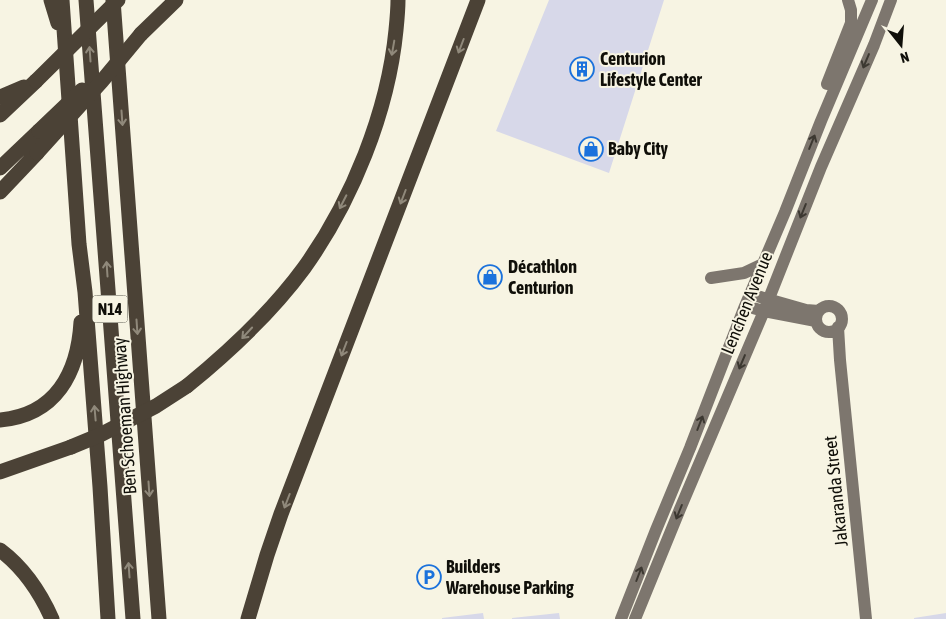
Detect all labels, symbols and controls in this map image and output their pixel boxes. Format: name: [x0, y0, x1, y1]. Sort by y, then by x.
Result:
north arrow: [876, 20, 926, 70]
one-way arrow: [456, 37, 465, 53]
one-way arrow: [388, 40, 398, 56]
one-way arrow: [86, 47, 95, 63]
place label: Centurion Lifestyle Center: [600, 48, 703, 90]
text: N: [899, 49, 911, 66]
one-way arrow: [861, 53, 871, 68]
building icon: Centurion Lifestyle Center: [569, 56, 595, 82]
one-way arrow: [117, 110, 126, 126]
one-way arrow: [808, 135, 817, 150]
shop icon: Baby City: [578, 136, 604, 162]
place label: Baby City: [608, 138, 669, 159]
one-way arrow: [398, 189, 407, 204]
one-way arrow: [338, 194, 347, 209]
one-way arrow: [798, 203, 807, 218]
street label: Lenchen Avenue: [716, 249, 777, 357]
place label: Décathlon Centurion: [508, 256, 577, 298]
one-way arrow: [102, 261, 111, 277]
shop icon: Décathlon Centurion: [477, 264, 503, 290]
road number: N14: [92, 296, 128, 322]
one-way arrow: [132, 318, 142, 334]
one-way arrow: [241, 326, 253, 339]
street label: Ben Schoeman Highway: [109, 337, 140, 495]
one-way arrow: [339, 341, 349, 356]
one-way arrow: [737, 354, 747, 369]
one-way arrow: [90, 405, 99, 421]
one-way arrow: [696, 416, 705, 431]
street label: Jakaranda Street: [819, 435, 852, 548]
one-way arrow: [145, 480, 154, 496]
one-way arrow: [281, 493, 291, 508]
one-way arrow: [674, 503, 683, 519]
place label: Builders Warehouse Parking: [445, 556, 574, 598]
one-way arrow: [125, 563, 134, 579]
parking icon: Builders Warehouse Parking: [416, 564, 442, 590]
one-way arrow: [635, 566, 644, 582]

